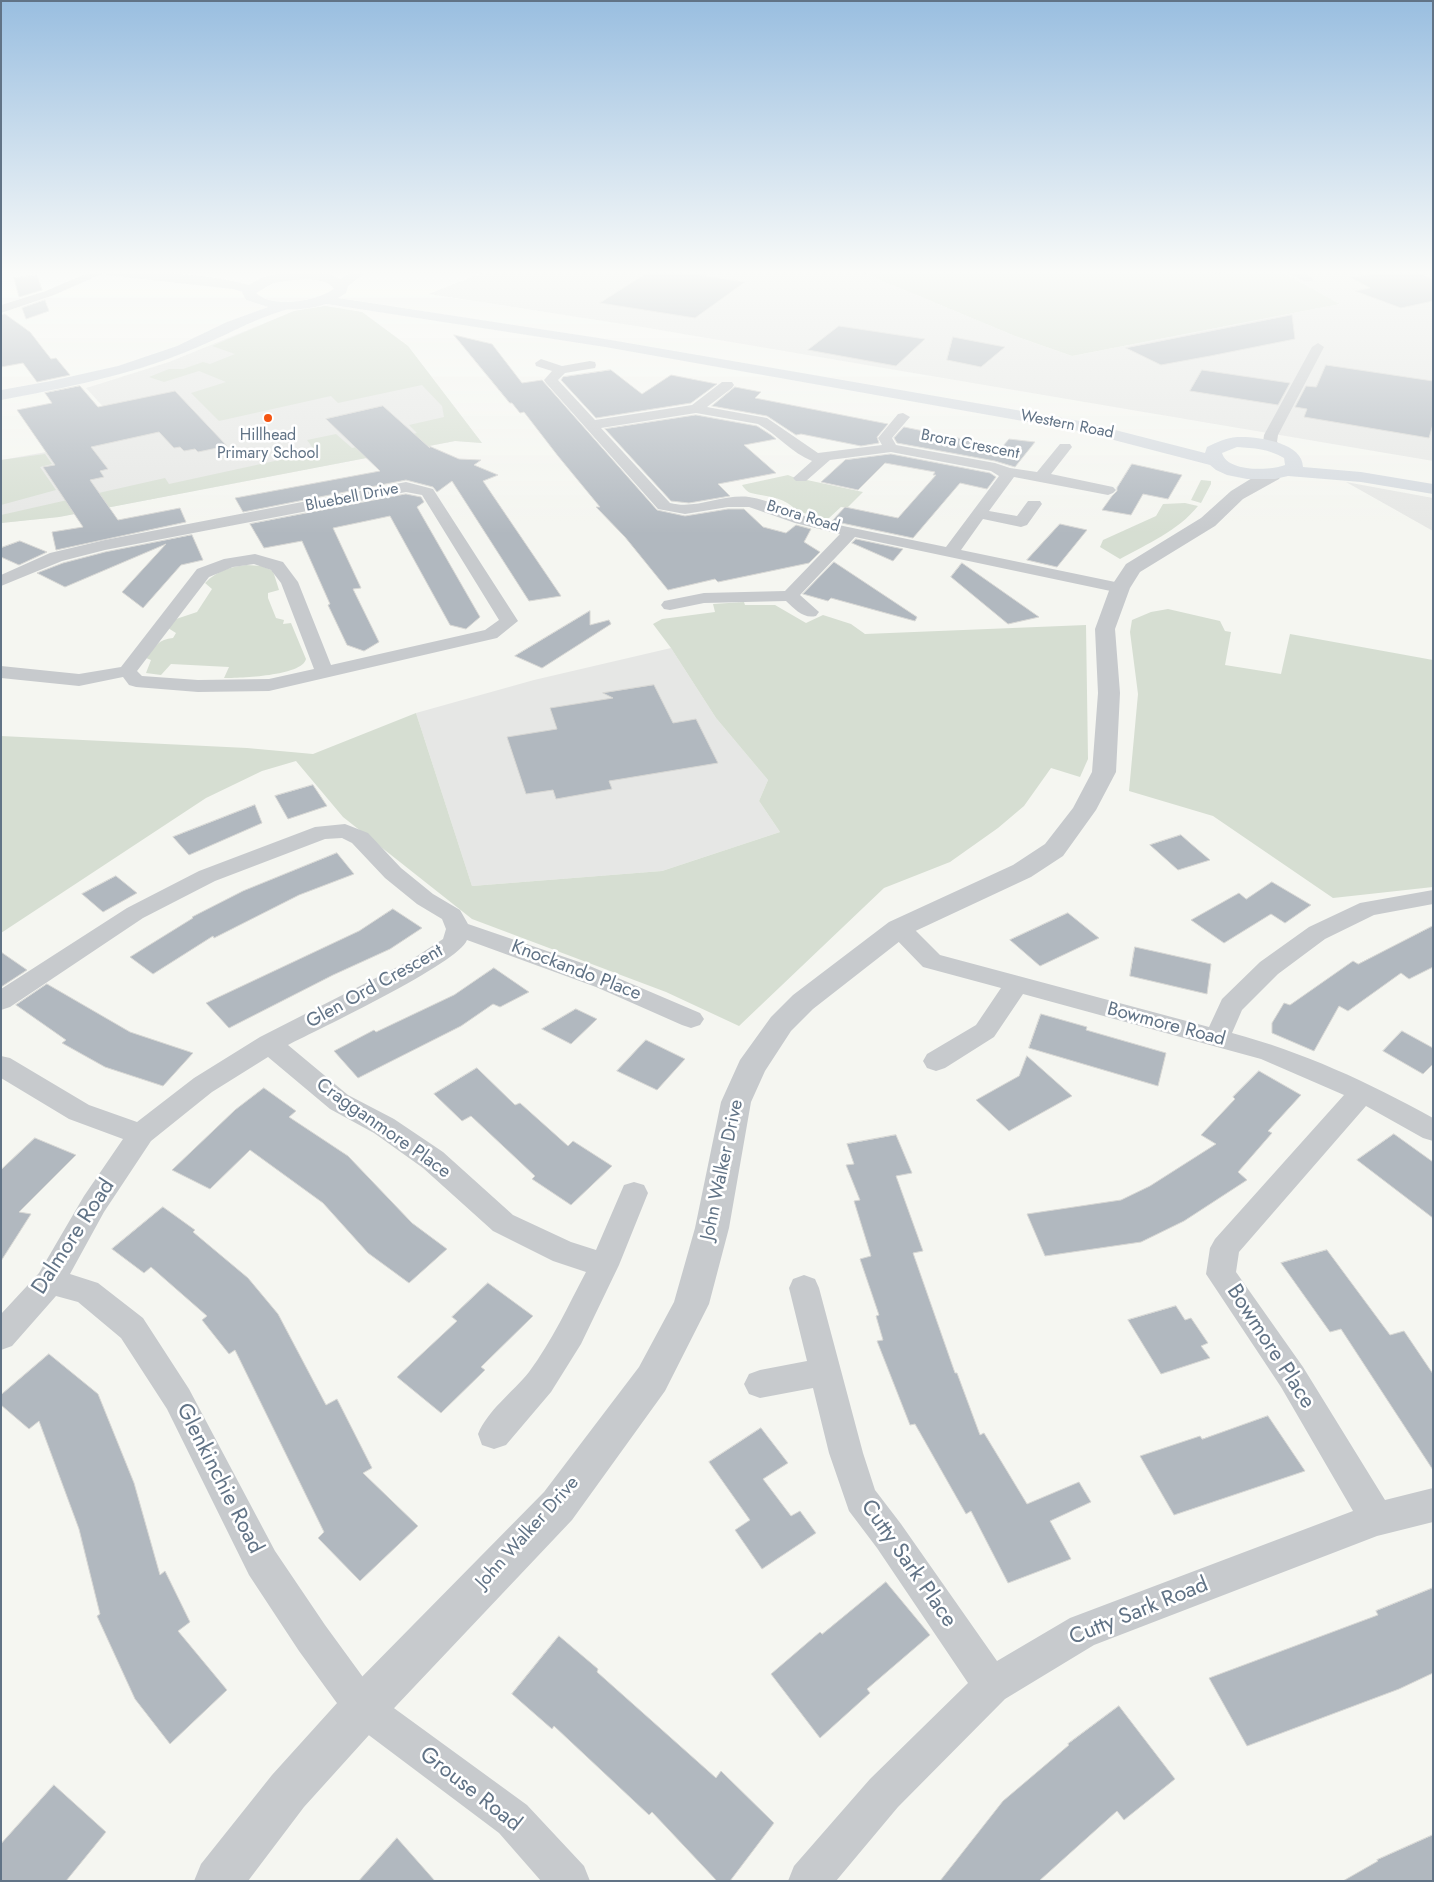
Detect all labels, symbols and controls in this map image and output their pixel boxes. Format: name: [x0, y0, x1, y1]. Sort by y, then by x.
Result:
street label: Western Road: [1019, 407, 1115, 443]
marker: Hillhead Primary School: [262, 412, 274, 424]
place label: Hillhead Primary School: [217, 426, 319, 464]
street label: Brora Crescent: [919, 426, 1021, 464]
street label: Bluebell Drive: [304, 480, 400, 516]
street label: Brora Road: [764, 497, 842, 537]
street label: Knockando Place: [508, 936, 644, 1006]
street label: Glen Ord Crescent: [303, 940, 447, 1034]
street label: Bowmore Road: [1104, 998, 1228, 1052]
street label: Cragganmore Place: [311, 1074, 455, 1184]
street label: John Walker Drive: [697, 1098, 749, 1242]
street label: Dalmore Road: [27, 1174, 121, 1300]
street label: Bowmore Place: [1220, 1280, 1320, 1414]
street label: Glenkinchie Road: [170, 1399, 268, 1559]
street label: John Walker Drive: [472, 1472, 584, 1594]
street label: Cutty Sark Place: [854, 1495, 962, 1633]
street label: Cutty Sark Road: [1066, 1572, 1212, 1652]
street label: Grouse Road: [414, 1742, 526, 1838]

